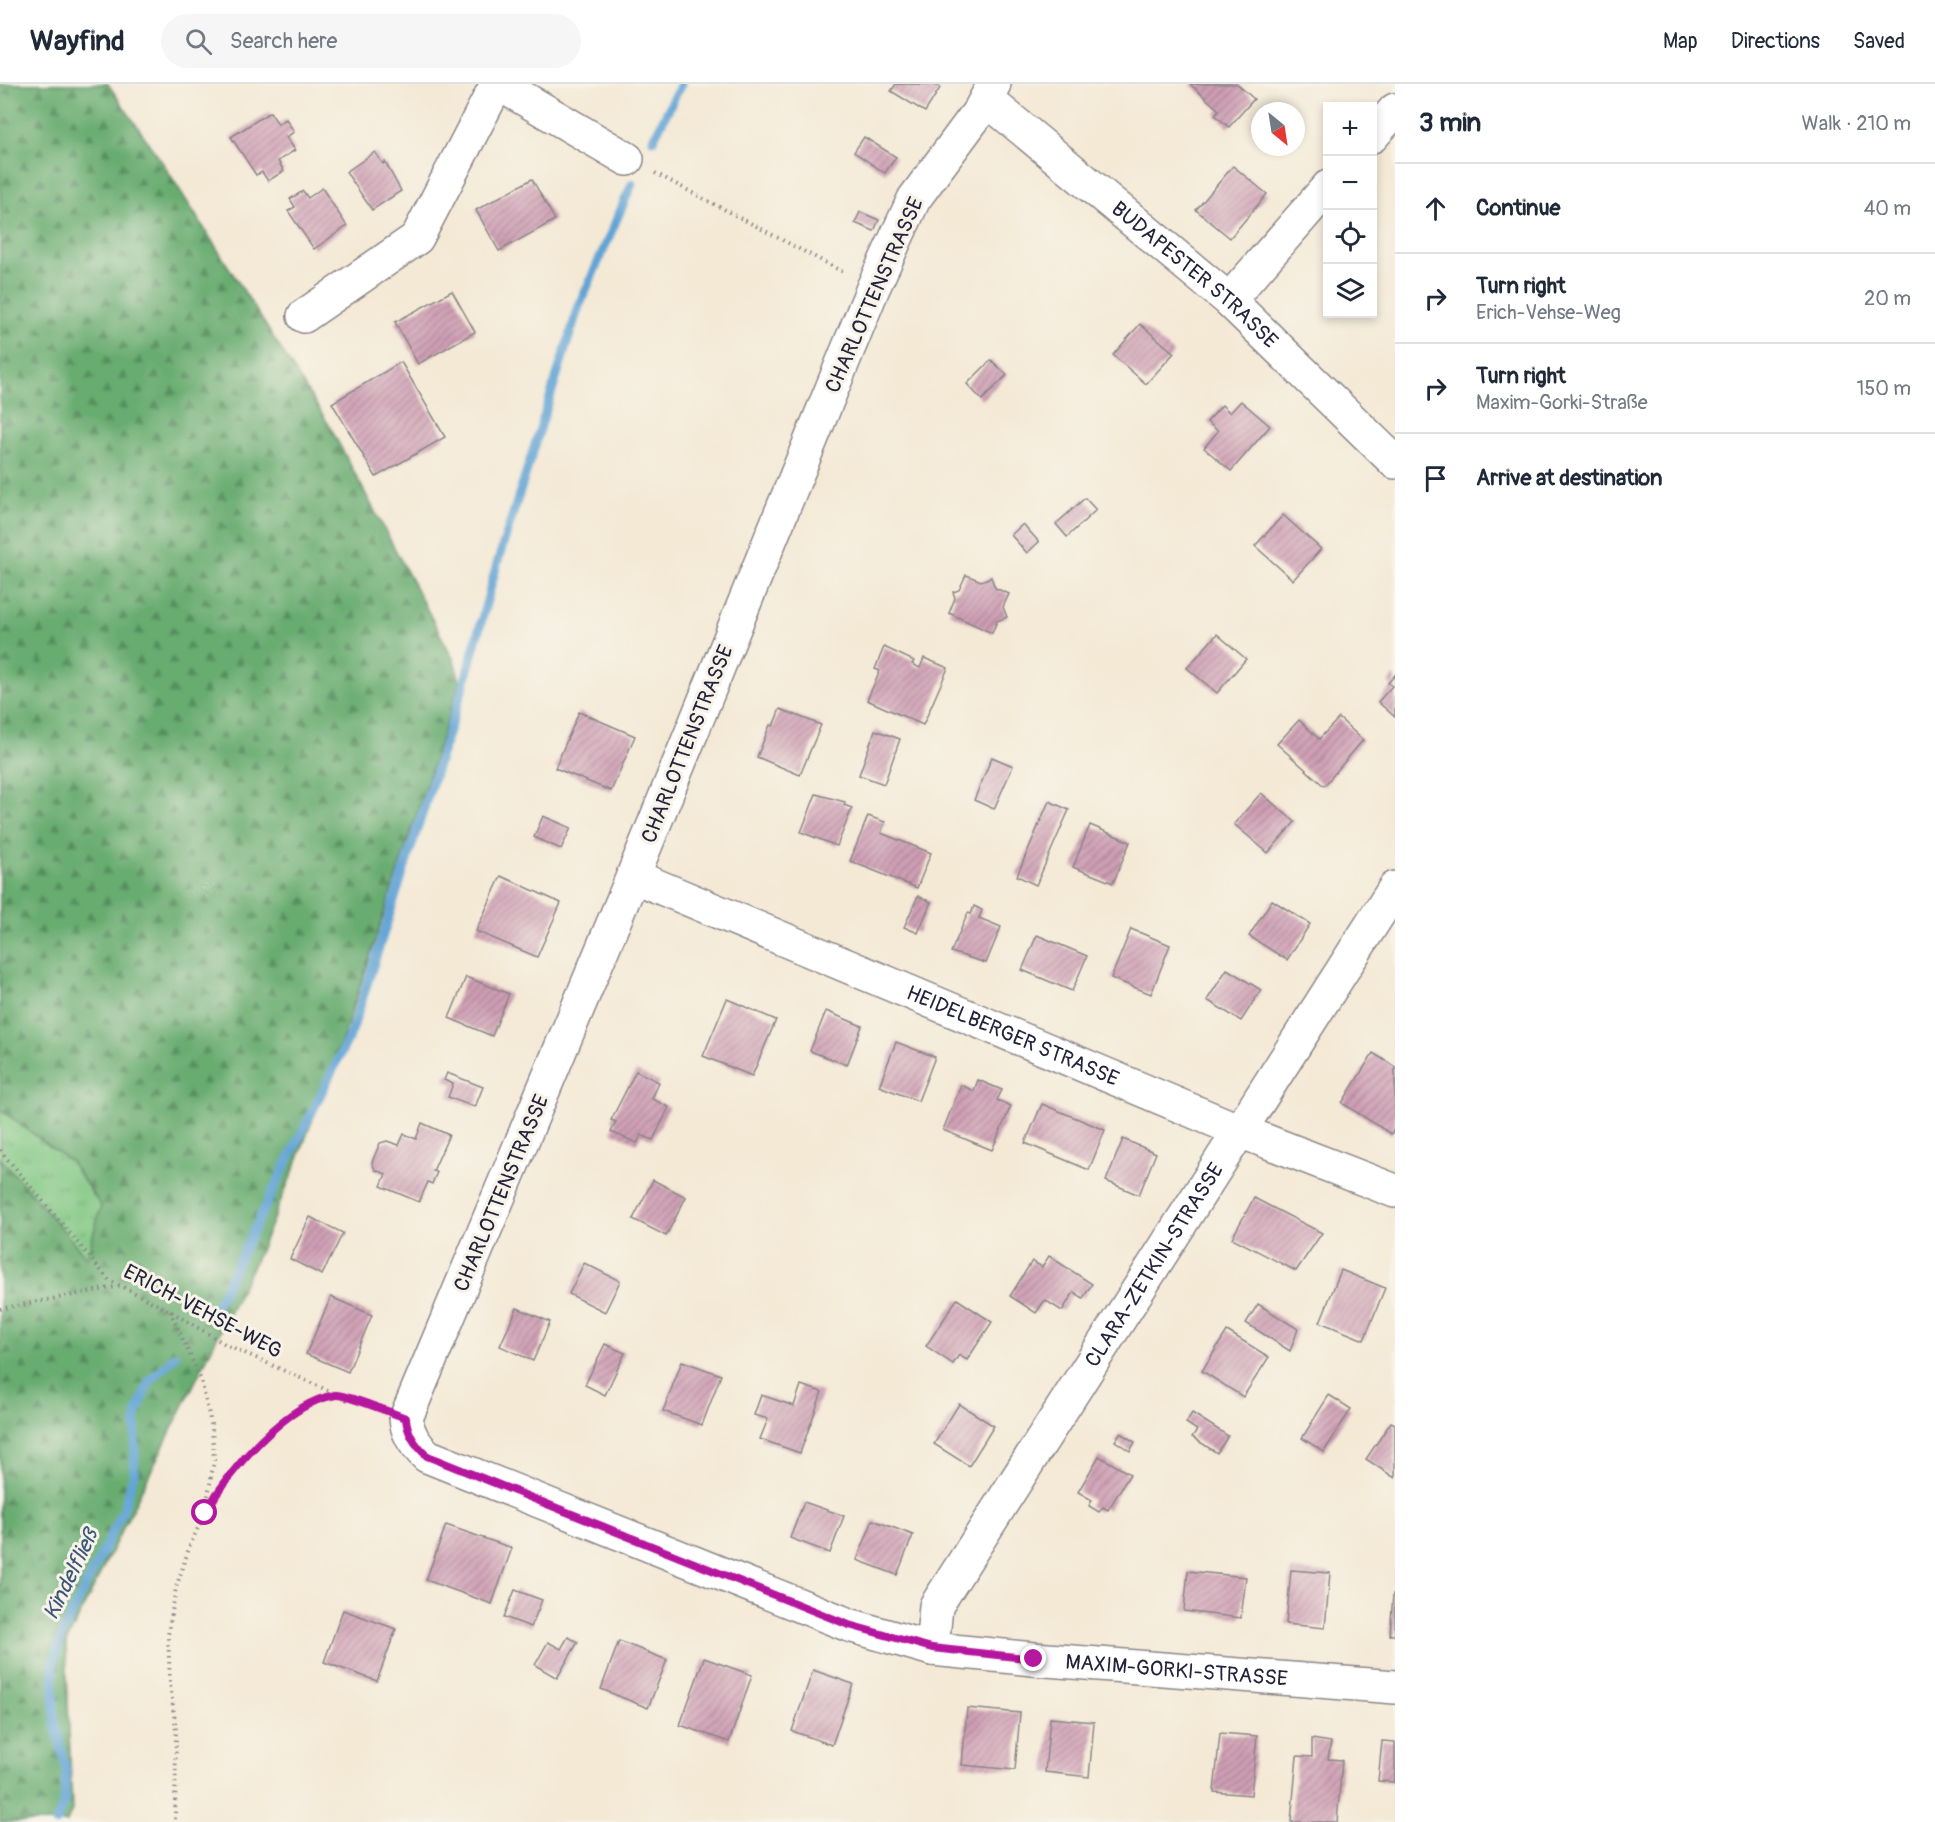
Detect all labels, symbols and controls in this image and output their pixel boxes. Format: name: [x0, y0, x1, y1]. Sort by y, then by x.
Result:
search box: [161, 14, 581, 68]
text: Wayfind: [30, 24, 125, 59]
icon: search: [182, 25, 215, 58]
text: Search here: [230, 27, 337, 55]
text: Map: [1663, 28, 1698, 55]
text: Directions: [1731, 28, 1820, 55]
text: Saved: [1853, 28, 1905, 55]
north arrow: [1251, 102, 1305, 156]
map controls: [1323, 102, 1377, 318]
button: +: [1323, 102, 1377, 156]
text: 3 min: [1419, 107, 1481, 139]
text: Walk · 210 m: [1802, 111, 1911, 136]
button: −: [1323, 156, 1377, 210]
icon: ahead: [1419, 192, 1452, 225]
street label: CHARLOTTENSTRASSE: [819, 193, 930, 397]
text: Continue: [1476, 194, 1560, 222]
street label: BUDAPESTER STRASSE: [1106, 195, 1284, 354]
text: 40 m: [1864, 196, 1911, 221]
button: locate: [1323, 210, 1377, 264]
button: layers: [1323, 264, 1377, 318]
text: Turn right: [1476, 272, 1566, 300]
icon: right: [1419, 282, 1452, 315]
text: 20 m: [1864, 286, 1911, 311]
text: Erich-Vehse-Weg: [1476, 300, 1621, 325]
text: Turn right: [1476, 362, 1566, 390]
icon: right: [1419, 372, 1452, 405]
text: 150 m: [1857, 376, 1911, 401]
text: Maxim-Gorki-Straße: [1476, 390, 1648, 415]
icon: arrive: [1419, 462, 1452, 495]
text: Arrive at destination: [1476, 464, 1662, 492]
street label: CHARLOTTENSTRASSE: [635, 641, 740, 847]
street label: HEIDELBERGER STRASSE: [902, 979, 1123, 1093]
street label: CHARLOTTENSTRASSE: [448, 1091, 555, 1296]
street label: CLARA-ZETKIN-STRASSE: [1079, 1158, 1230, 1372]
street label: ERICH-VEHSE-WEG: [119, 1258, 287, 1365]
route start: [191, 1499, 217, 1525]
water label: Kindelfließ: [37, 1523, 106, 1624]
route end: [1020, 1645, 1046, 1671]
street label: MAXIM-GORKI-STRASSE: [1064, 1648, 1289, 1693]

